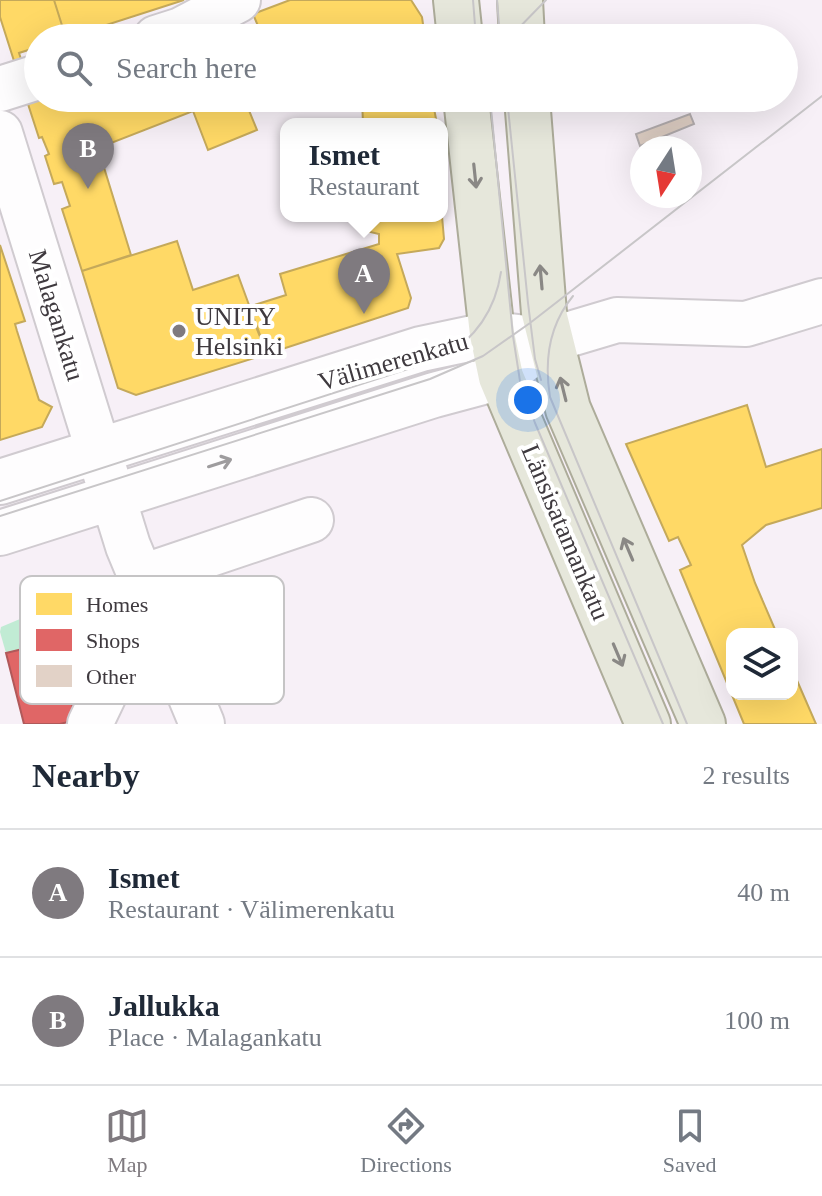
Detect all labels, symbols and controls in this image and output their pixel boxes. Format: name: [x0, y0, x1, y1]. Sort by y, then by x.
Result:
search box: [24, 24, 798, 112]
icon: search: [52, 46, 96, 90]
text: Search here: [116, 51, 257, 84]
popup: [280, 118, 448, 222]
pin: B: [62, 123, 114, 189]
north arrow: [630, 136, 702, 208]
text: Ismet: [308, 138, 380, 171]
one-way arrow: [468, 162, 483, 188]
text: Restaurant: [308, 172, 420, 201]
street label: Malagankatu: [23, 246, 90, 384]
pin: A: [338, 248, 390, 314]
one-way arrow: [533, 265, 548, 291]
place label: UNITY Helsinki: [195, 302, 283, 361]
marker: UNITY Helsinki: [170, 322, 188, 340]
street label: Välimerenkatu: [315, 326, 471, 397]
one-way arrow: [554, 377, 569, 403]
your location: [508, 380, 548, 420]
street label: Länsisatamankatu: [516, 440, 616, 624]
one-way arrow: [207, 455, 232, 470]
one-way arrow: [619, 538, 634, 562]
legend: [20, 576, 284, 704]
text: Homes: [86, 592, 148, 617]
text: Shops: [86, 628, 140, 653]
map controls: [726, 628, 798, 700]
button: layers: [726, 628, 798, 700]
one-way arrow: [612, 642, 627, 667]
text: Other: [86, 664, 137, 689]
text: Nearby: [32, 757, 140, 794]
text: 2 results: [703, 761, 790, 790]
text: Ismet: [108, 861, 180, 894]
text: A: [49, 878, 67, 907]
text: 40 m: [737, 878, 790, 907]
text: Restaurant · Välimerenkatu: [108, 895, 395, 924]
text: Jallukka: [108, 989, 220, 1022]
text: B: [49, 1006, 67, 1035]
text: 100 m: [724, 1006, 790, 1035]
text: Place · Malagankatu: [108, 1023, 322, 1052]
tab: Map: [105, 1104, 149, 1178]
tab: Directions: [360, 1104, 452, 1178]
tab: Saved: [663, 1104, 717, 1178]

